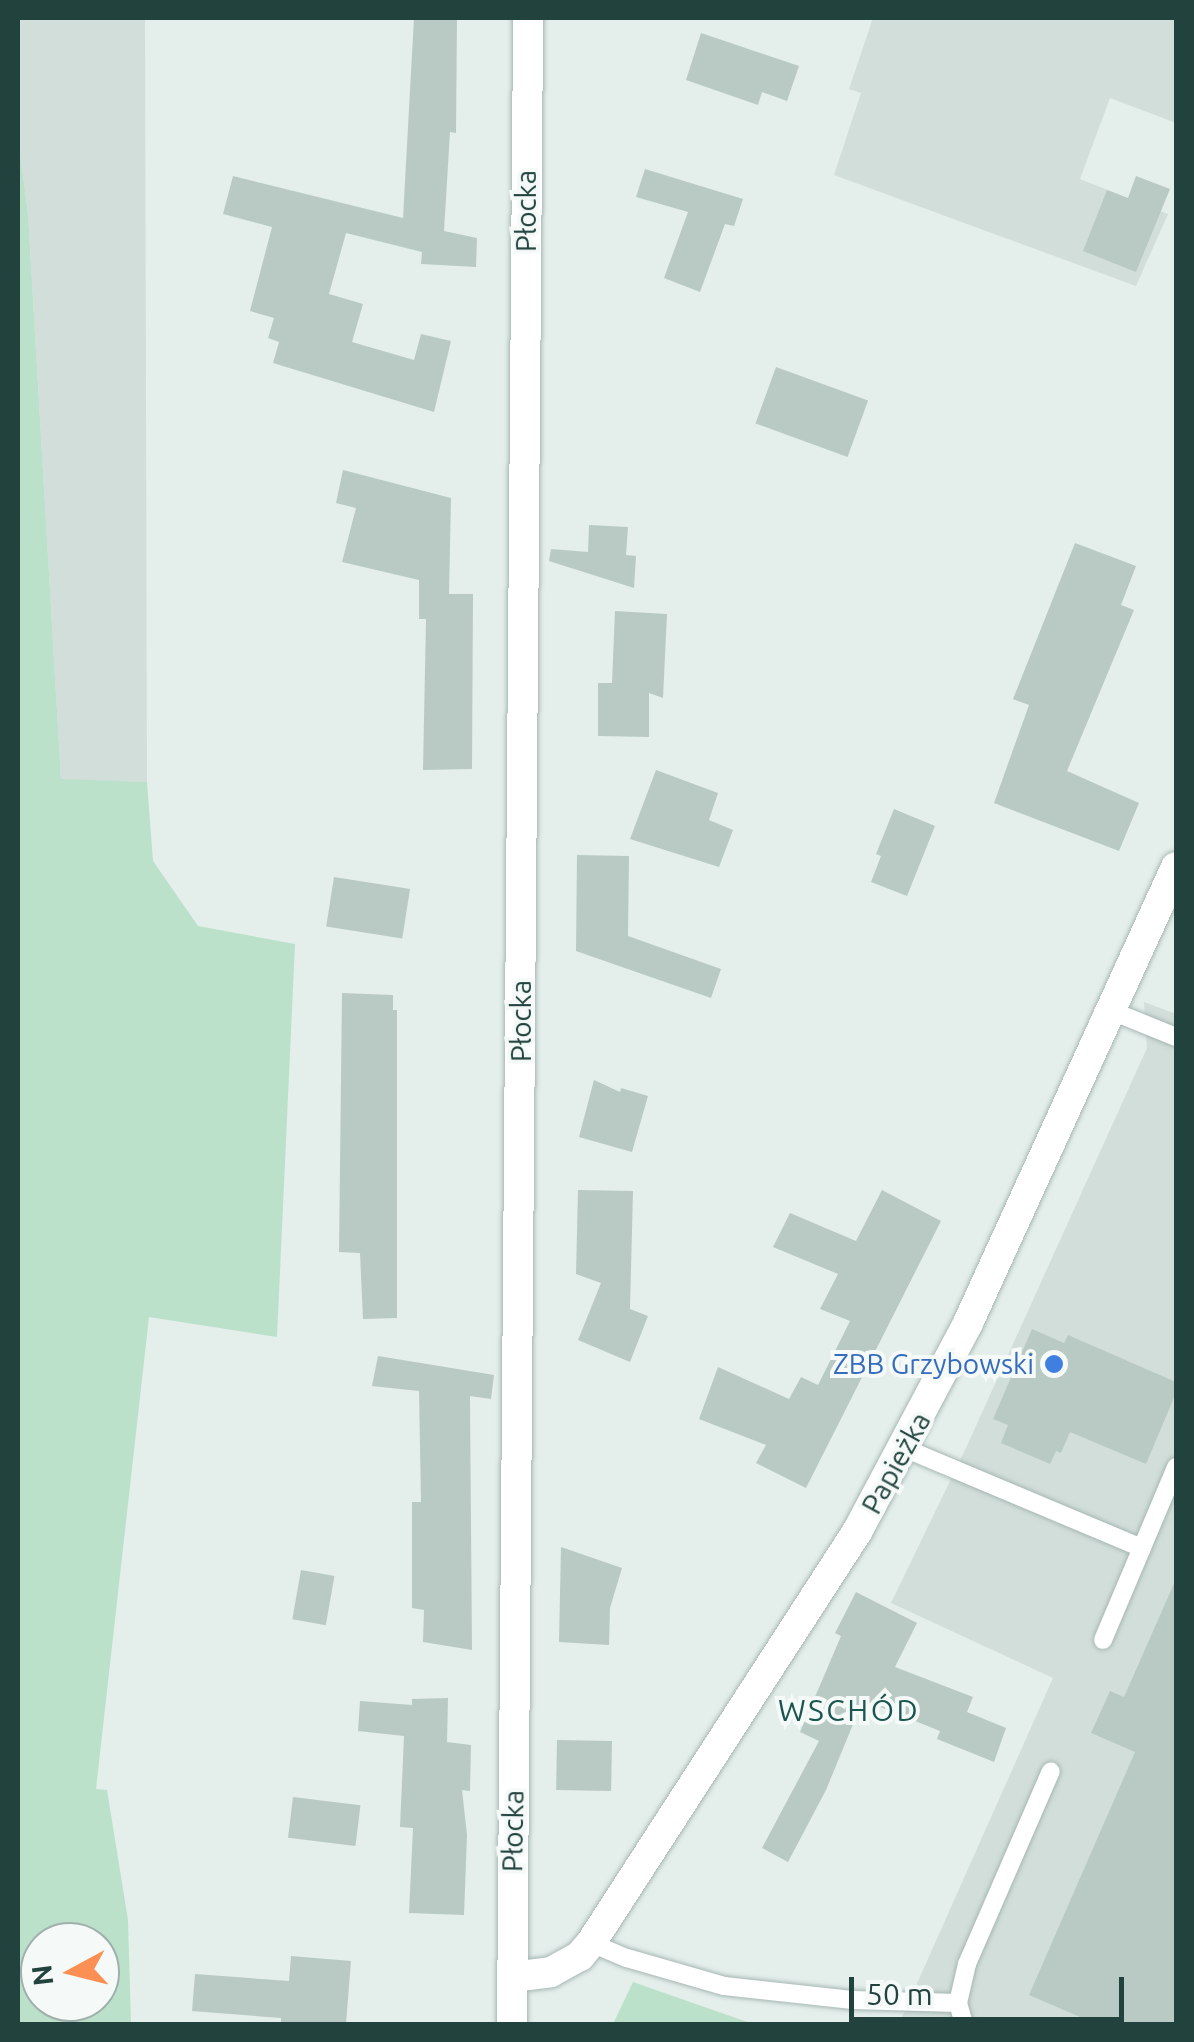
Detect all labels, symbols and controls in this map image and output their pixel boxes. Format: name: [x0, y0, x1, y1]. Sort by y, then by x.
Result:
street label: Płocka: [509, 170, 543, 252]
street label: Płocka: [504, 980, 538, 1062]
place label: ZBB Grzybowski: [833, 1347, 1034, 1381]
marker: ZBB Grzybowski: [1043, 1353, 1065, 1375]
street label: Papieżka: [854, 1406, 938, 1520]
district label: WSCHÓD: [778, 1692, 920, 1728]
street label: Płocka: [495, 1790, 531, 1872]
north arrow: [20, 1922, 120, 2022]
scale bar: [854, 1957, 1129, 2019]
text: N: [25, 1963, 58, 1988]
text: 50 m: [866, 1977, 933, 2011]

